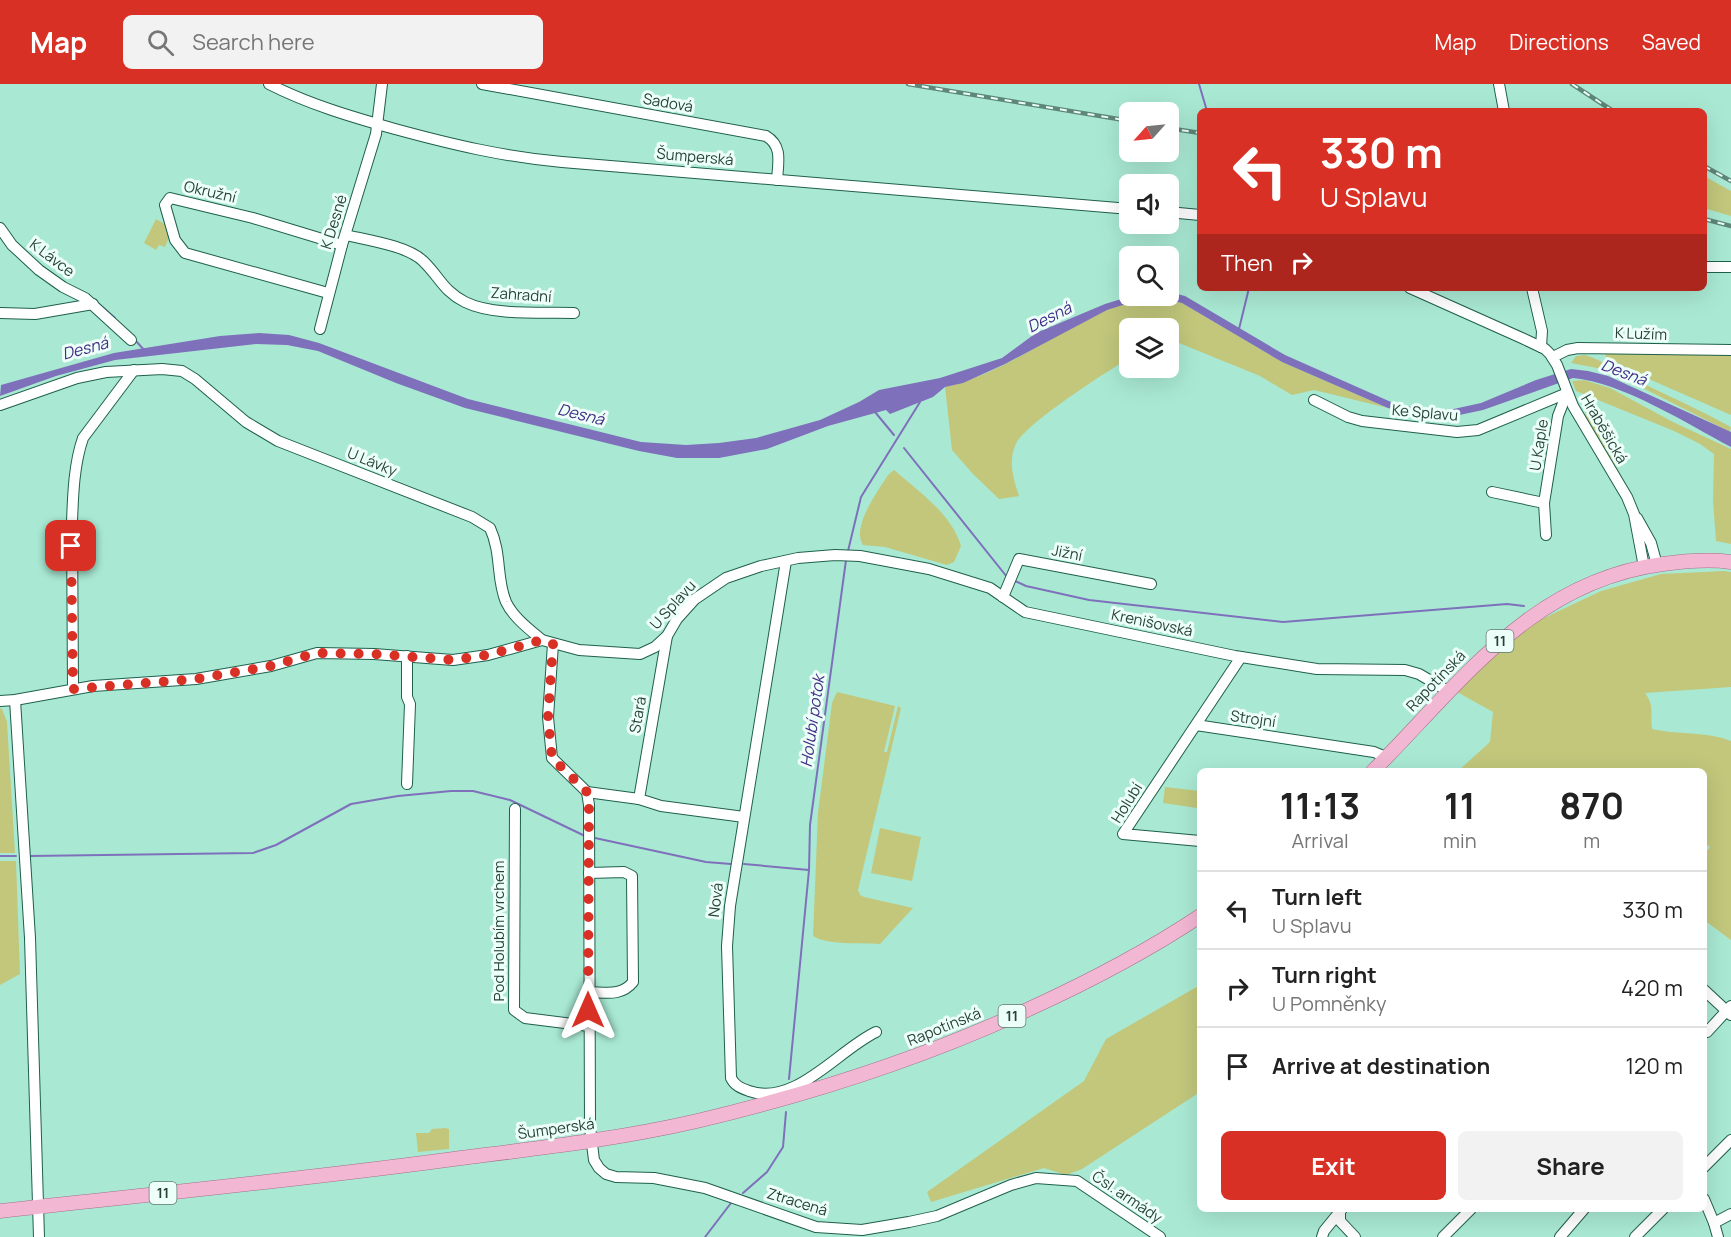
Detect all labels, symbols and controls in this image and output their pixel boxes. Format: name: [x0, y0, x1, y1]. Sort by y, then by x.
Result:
search box: [123, 15, 543, 69]
text: Map: [30, 23, 87, 61]
icon: search: [144, 26, 177, 59]
text: Search here: [192, 27, 315, 57]
text: Map: [1435, 28, 1476, 56]
text: Directions: [1509, 28, 1609, 56]
text: Saved: [1642, 28, 1701, 56]
street label: Sadová: [641, 88, 695, 117]
north arrow: [1119, 102, 1179, 162]
map controls: [1119, 102, 1179, 378]
text: 330 m: [1320, 123, 1443, 181]
icon: left: [1221, 132, 1299, 210]
street label: Šumperská: [656, 143, 734, 170]
button: sound: [1119, 174, 1179, 234]
street label: Okružní: [182, 175, 239, 208]
text: U Splavu: [1320, 178, 1428, 215]
street label: K Desné: [315, 192, 352, 252]
street label: K Lávce: [25, 234, 79, 282]
button: search: [1119, 246, 1179, 306]
icon: right: [1285, 246, 1318, 279]
text: Then: [1221, 248, 1273, 278]
street label: Zahradní: [490, 282, 553, 307]
water label: Desná: [1023, 296, 1076, 337]
button: layers: [1119, 318, 1179, 378]
street label: K Lužím: [1614, 322, 1668, 345]
water label: Desná: [60, 331, 112, 365]
water label: Desná: [1598, 353, 1651, 391]
street label: Hraběšická: [1576, 390, 1633, 467]
water label: Desná: [556, 398, 607, 431]
street label: Ke Splavu: [1391, 399, 1459, 426]
street label: U Kaple: [1524, 417, 1553, 472]
street label: U Lávky: [344, 442, 400, 481]
pin: [45, 520, 96, 571]
icon: arrive: [54, 529, 87, 562]
street label: Jižní: [1050, 539, 1085, 566]
street label: U Splavu: [645, 575, 700, 634]
street label: Krenišovská: [1110, 604, 1195, 641]
road number: 11: [1486, 630, 1514, 652]
street label: Rapotínská: [1401, 645, 1470, 716]
water label: Holubí potok: [795, 672, 830, 768]
street label: Stará: [624, 695, 651, 735]
street label: Strojní: [1229, 705, 1278, 732]
street label: Holubí: [1106, 778, 1147, 827]
text: 11:13: [1280, 781, 1360, 830]
text: 11: [1444, 781, 1476, 830]
text: 870: [1559, 781, 1624, 830]
text: Arrival: [1291, 827, 1349, 854]
text: min: [1443, 827, 1477, 854]
text: m: [1583, 827, 1600, 854]
street label: Pod Holubím vrchem: [488, 861, 509, 1001]
street label: Nová: [703, 882, 728, 918]
text: Turn left: [1272, 882, 1362, 912]
icon: left: [1221, 894, 1254, 927]
text: 330 m: [1622, 895, 1683, 925]
text: U Splavu: [1272, 912, 1352, 939]
text: Turn right: [1272, 960, 1377, 990]
icon: right: [1221, 972, 1254, 1005]
text: 420 m: [1621, 973, 1683, 1003]
position arrow: [556, 978, 620, 1042]
text: U Pomněnky: [1272, 990, 1386, 1017]
street label: Rapotínská: [904, 1002, 984, 1051]
road number: 11: [998, 1005, 1026, 1027]
icon: arrive: [1221, 1050, 1254, 1083]
text: Arrive at destination: [1272, 1051, 1490, 1081]
text: 120 m: [1625, 1051, 1683, 1081]
street label: Šumperská: [516, 1113, 596, 1144]
button: Exit: [1221, 1131, 1446, 1200]
button: Share: [1458, 1131, 1683, 1200]
street label: Čsl. armády: [1088, 1165, 1167, 1228]
road number: 11: [150, 1182, 176, 1204]
street label: Ztracená: [764, 1182, 830, 1221]

